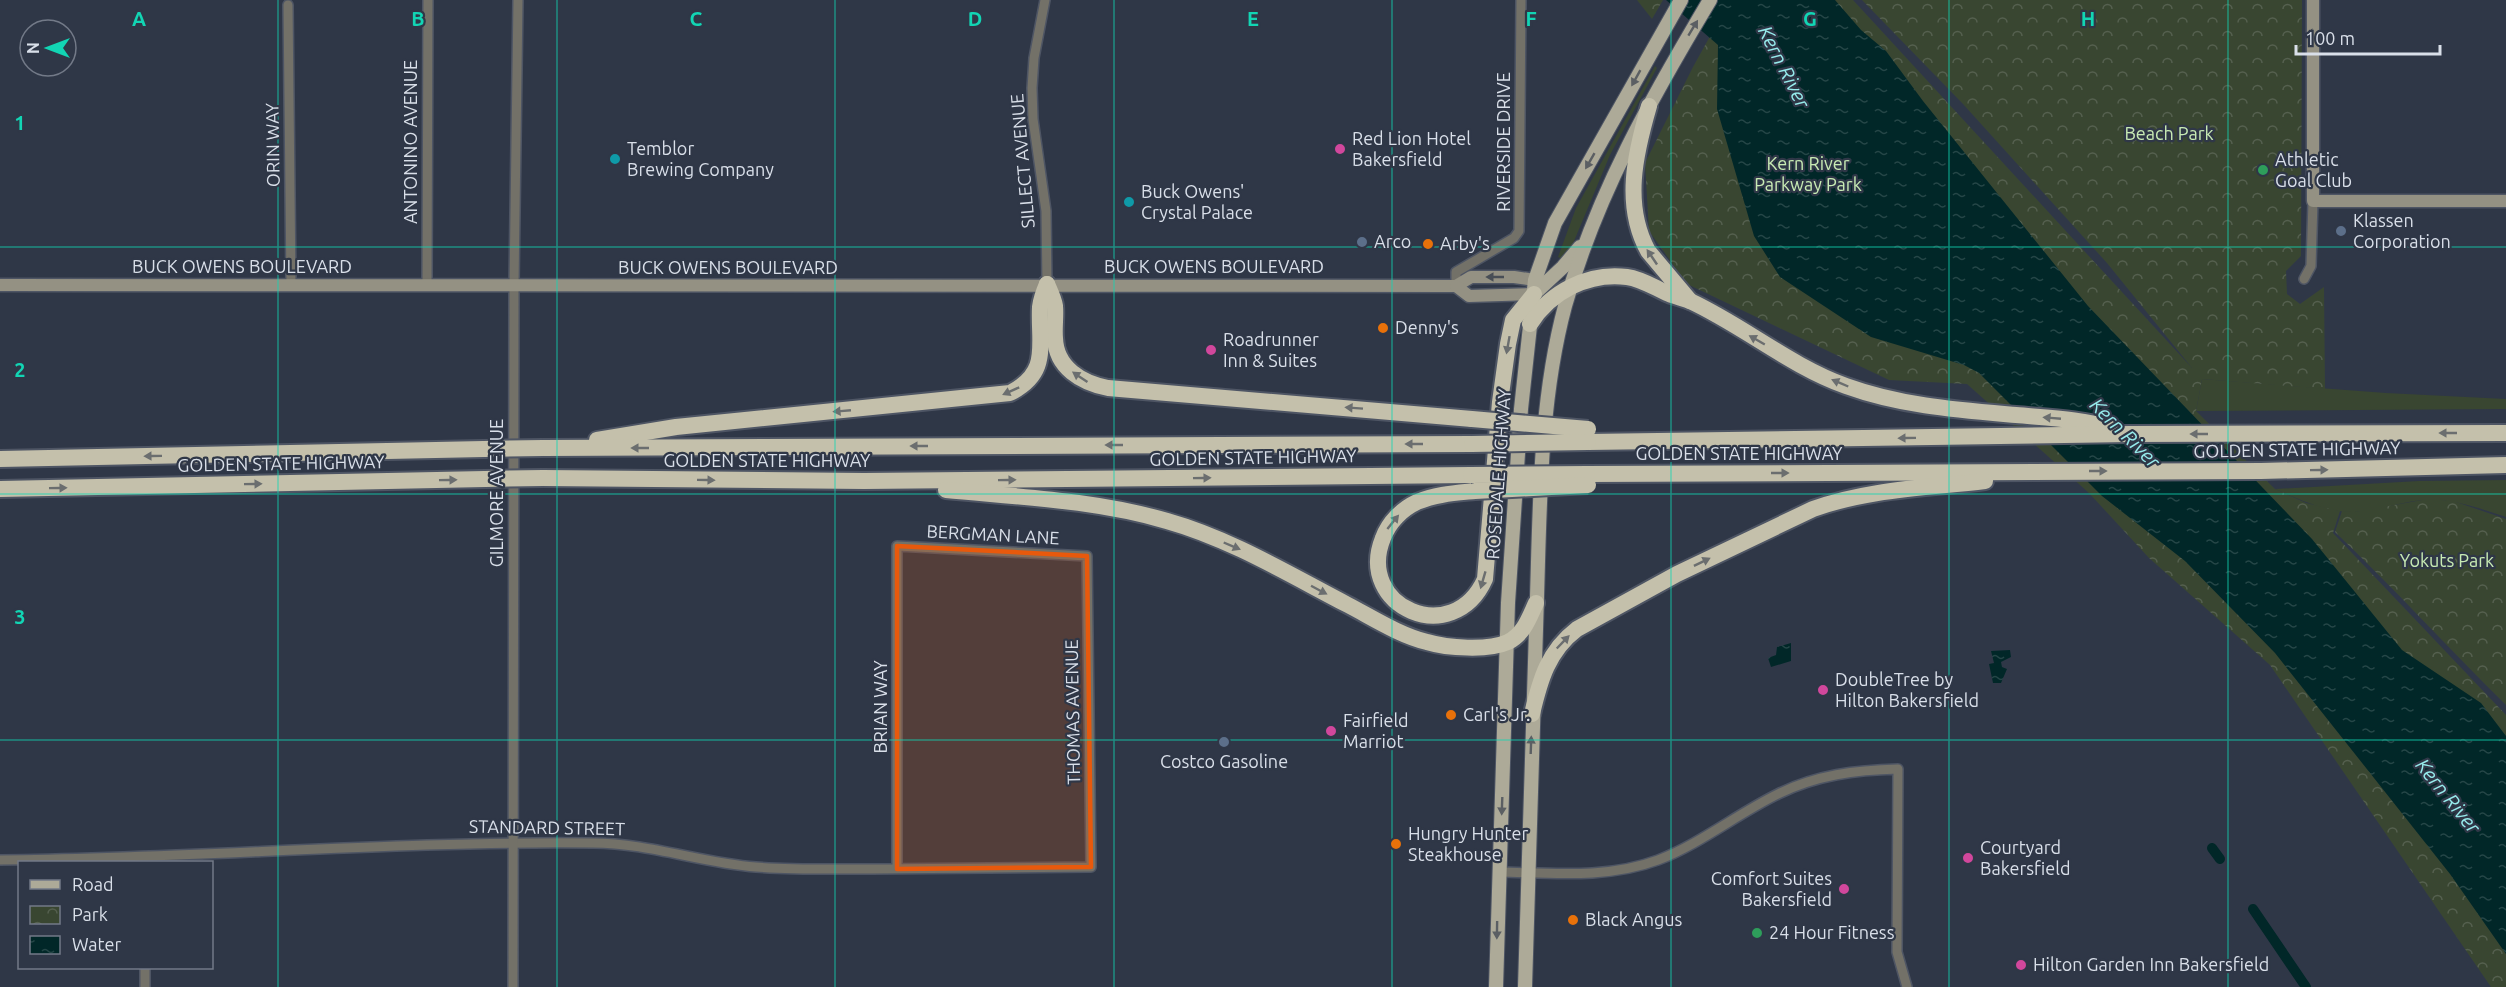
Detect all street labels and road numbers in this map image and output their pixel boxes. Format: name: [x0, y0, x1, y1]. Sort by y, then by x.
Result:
street label: ANTONINO AVENUE: [400, 60, 420, 224]
street label: RIVERSIDE DRIVE: [1493, 72, 1513, 212]
street label: SILLECT AVENUE: [1006, 93, 1038, 229]
street label: ORIN WAY: [261, 102, 283, 187]
street label: BUCK OWENS BOULEVARD: [132, 256, 352, 276]
street label: BUCK OWENS BOULEVARD: [1104, 256, 1324, 276]
street label: BUCK OWENS BOULEVARD: [618, 257, 838, 277]
street label: ROSEDALE HIGHWAY: [1482, 387, 1514, 560]
street label: GILMORE AVENUE: [486, 419, 506, 567]
street label: GOLDEN STATE HIGHWAY: [2193, 437, 2401, 461]
street label: GOLDEN STATE HIGHWAY: [1635, 443, 1843, 463]
street label: GOLDEN STATE HIGHWAY: [1149, 445, 1357, 469]
street label: GOLDEN STATE HIGHWAY: [663, 450, 871, 470]
street label: GOLDEN STATE HIGHWAY: [177, 451, 385, 475]
street label: BERGMAN LANE: [926, 521, 1060, 547]
street label: THOMAS AVENUE: [1061, 639, 1083, 785]
street label: BRIAN WAY: [870, 660, 890, 754]
street label: STANDARD STREET: [469, 816, 625, 838]

